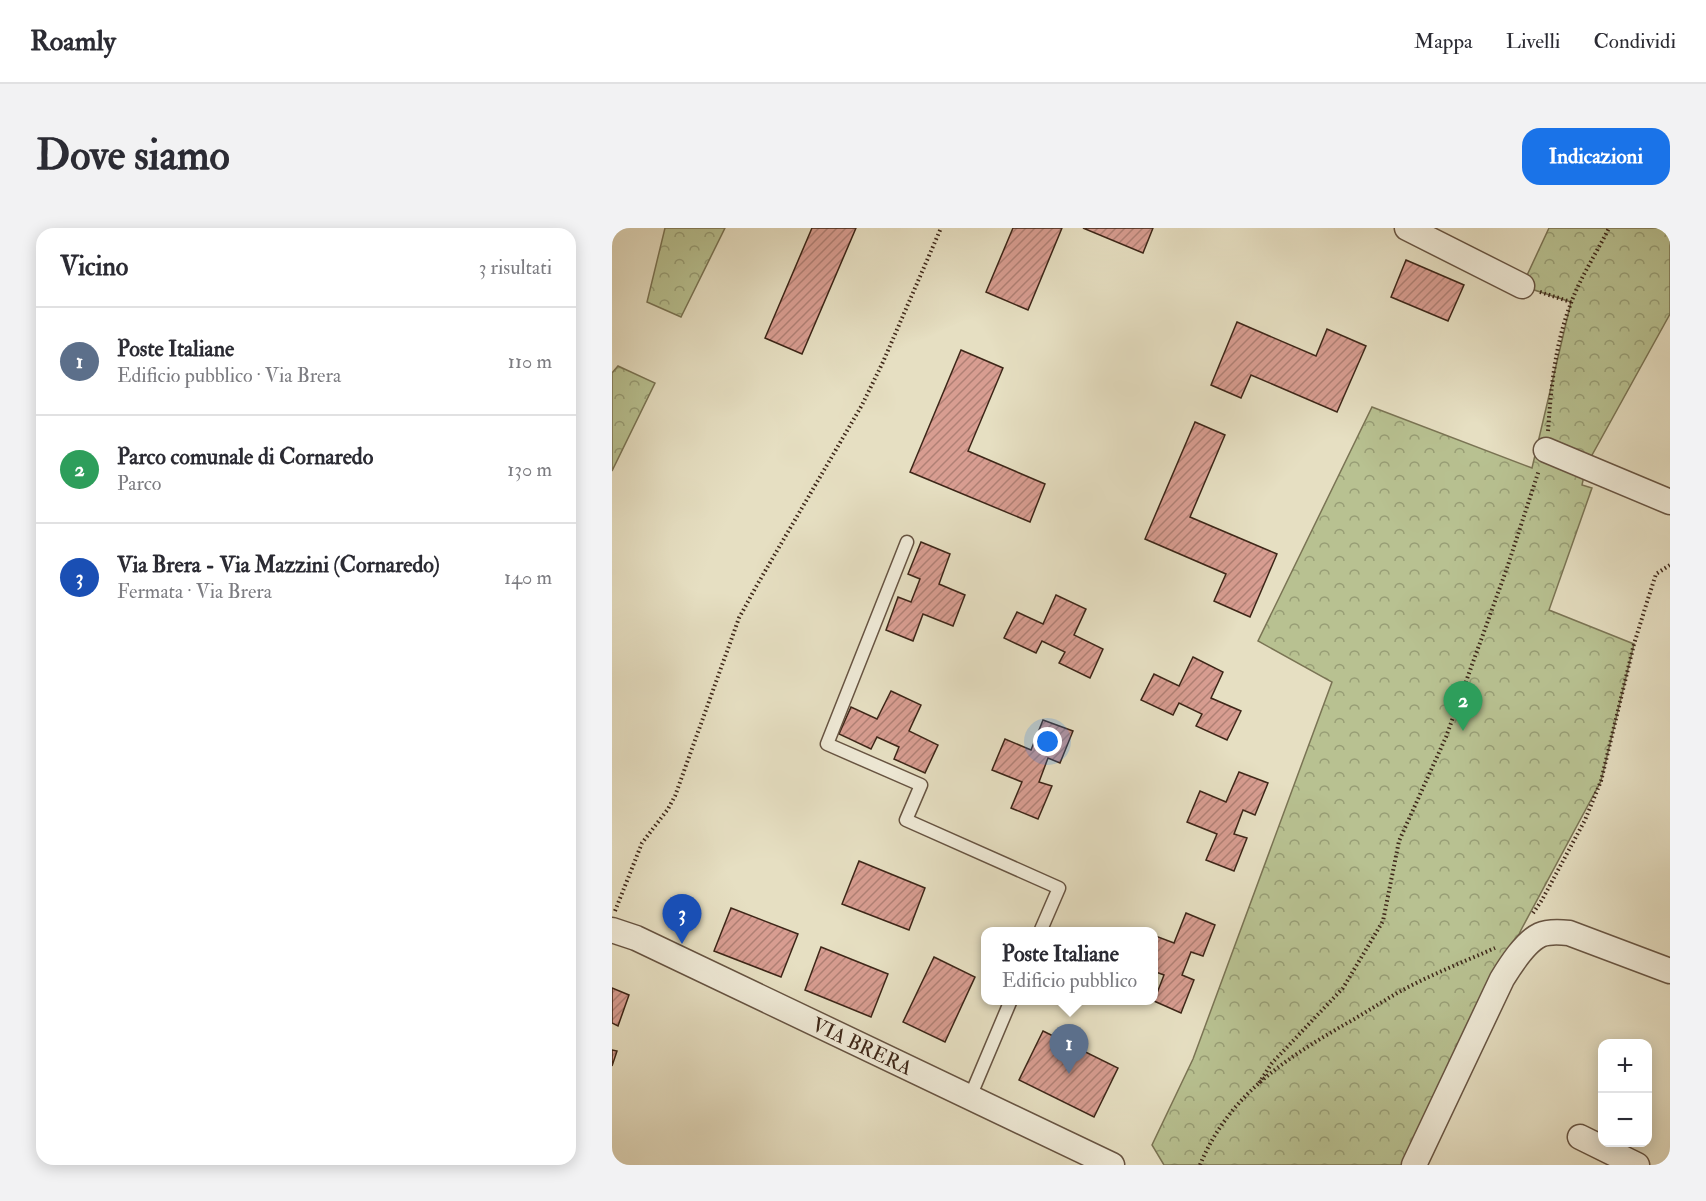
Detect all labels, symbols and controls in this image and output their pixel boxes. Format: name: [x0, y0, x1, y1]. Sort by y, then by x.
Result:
text: Roamly: [30, 24, 116, 59]
text: Mappa: [1414, 28, 1473, 55]
text: Livelli: [1506, 28, 1560, 55]
text: Condividi: [1593, 28, 1676, 55]
button: Indicazioni: [1522, 128, 1670, 185]
text: Dove siamo: [36, 130, 230, 182]
text: Vicino: [60, 251, 128, 283]
text: 3 risultati: [479, 255, 552, 280]
text: Poste Italiane: [117, 335, 234, 363]
text: 1: [76, 349, 83, 374]
text: 110 m: [508, 349, 552, 374]
text: Edificio pubblico · Via Brera: [117, 363, 341, 388]
text: Parco comunale di Cornaredo: [117, 443, 373, 471]
text: 2: [74, 457, 85, 482]
text: 130 m: [507, 457, 552, 482]
text: Parco: [117, 471, 161, 496]
text: Via Brera - Via Mazzini (Cornaredo): [117, 551, 440, 579]
text: 3: [76, 565, 83, 590]
text: 140 m: [504, 565, 552, 590]
text: Fermata · Via Brera: [117, 579, 272, 604]
pin: 2: [1444, 682, 1482, 731]
your location: [1033, 727, 1062, 756]
pin: 3: [662, 894, 702, 944]
popup: [981, 927, 1158, 1005]
text: Poste Italiane: [1002, 940, 1119, 968]
text: Edificio pubblico: [1002, 968, 1137, 993]
street label: VIA BRERA: [808, 1011, 917, 1081]
pin: 1: [1050, 1024, 1088, 1074]
map controls: [1598, 1039, 1652, 1147]
button: +: [1598, 1039, 1652, 1093]
button: −: [1598, 1093, 1652, 1147]

